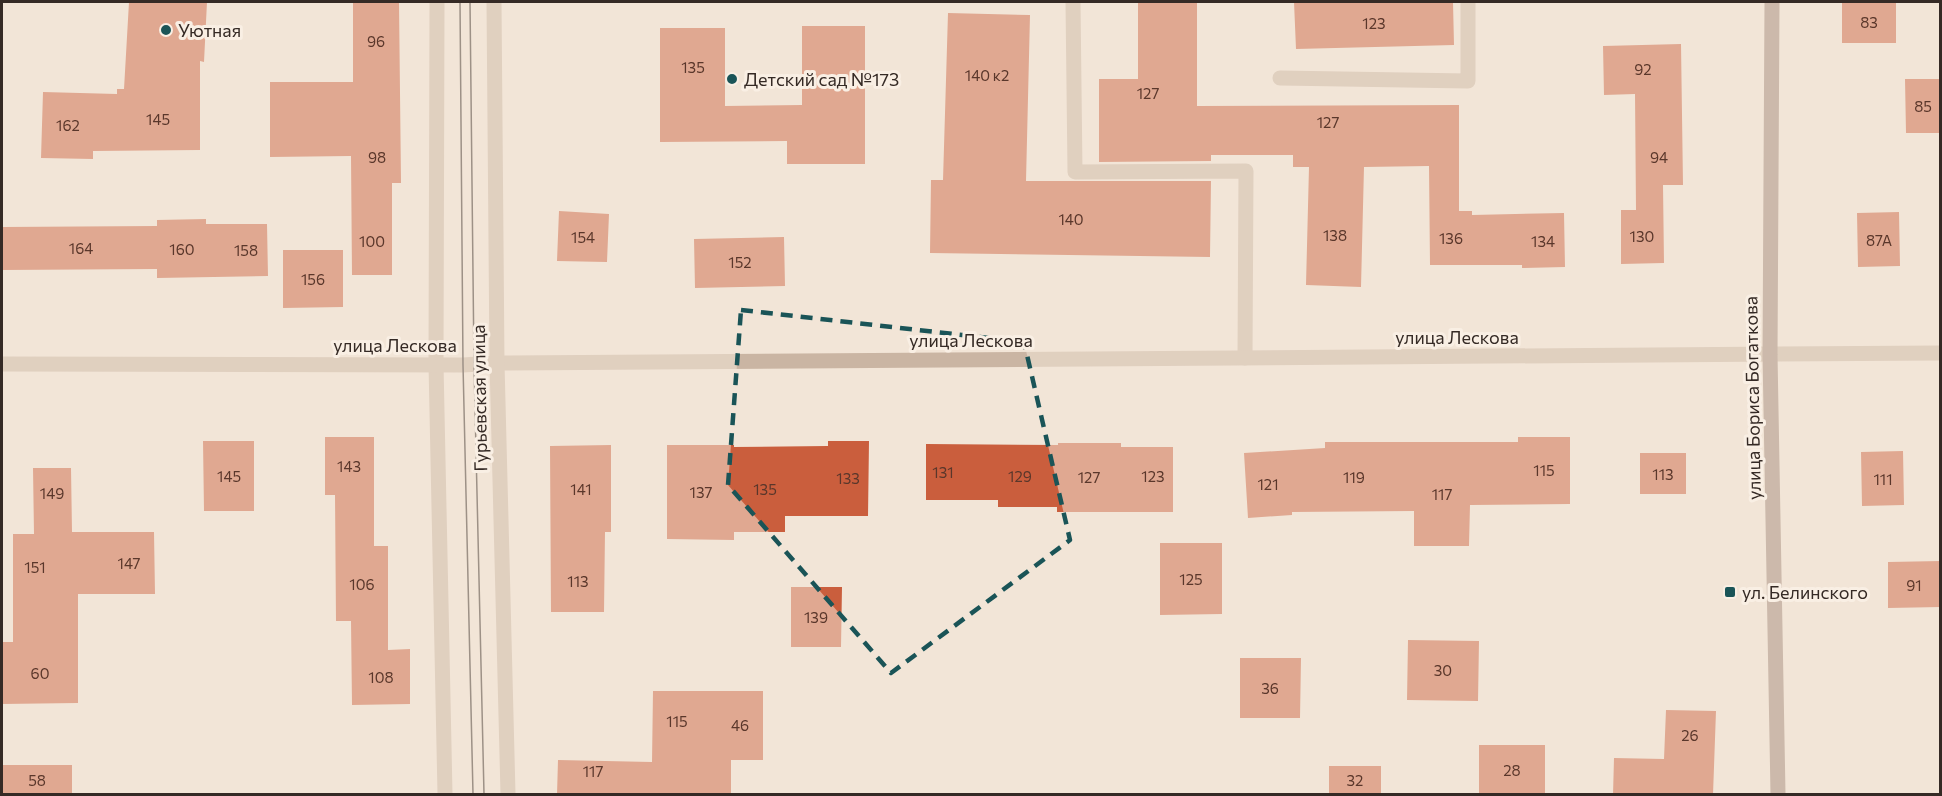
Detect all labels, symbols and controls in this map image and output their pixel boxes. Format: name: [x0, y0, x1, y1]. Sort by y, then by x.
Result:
house number: 83: [1860, 13, 1878, 31]
house number: 123: [1362, 14, 1386, 32]
place label: Уютная: [178, 19, 241, 41]
marker: Уютная: [159, 23, 173, 37]
house number: 96: [367, 32, 385, 50]
house number: 135: [681, 58, 705, 76]
house number: 92: [1634, 60, 1652, 78]
house number: 140 к2: [965, 66, 1009, 84]
place label: Детский сад №173: [744, 68, 899, 90]
marker: Детский сад №173: [725, 72, 739, 86]
house number: 127: [1137, 84, 1159, 102]
house number: 85: [1914, 97, 1932, 115]
house number: 145: [146, 110, 170, 128]
house number: 127: [1317, 113, 1339, 131]
house number: 162: [56, 116, 80, 134]
house number: 98: [368, 148, 386, 166]
house number: 94: [1650, 148, 1668, 166]
house number: 140: [1058, 210, 1084, 228]
house number: 138: [1323, 226, 1347, 244]
house number: 130: [1630, 227, 1654, 245]
house number: 154: [571, 228, 595, 246]
house number: 136: [1439, 229, 1463, 247]
house number: 87А: [1866, 231, 1892, 249]
house number: 100: [359, 232, 385, 250]
house number: 134: [1531, 232, 1555, 250]
house number: 164: [69, 239, 93, 257]
house number: 160: [169, 240, 195, 258]
house number: 158: [234, 241, 258, 259]
house number: 152: [728, 253, 752, 271]
house number: 156: [301, 270, 325, 288]
street label: улица Бориса Богаткова: [1739, 296, 1765, 500]
street label: Гурьевская улица: [467, 324, 491, 472]
street label: улица Лескова: [1395, 326, 1519, 348]
street label: улица Лескова: [909, 329, 1033, 351]
street label: улица Лескова: [333, 334, 457, 356]
house number: 143: [337, 457, 361, 475]
house number: 115: [1533, 461, 1555, 479]
house number: 131: [932, 463, 954, 481]
house number: 113: [1652, 465, 1674, 483]
house number: 145: [217, 467, 241, 485]
house number: 129: [1008, 467, 1032, 485]
house number: 123: [1141, 467, 1165, 485]
house number: 127: [1078, 468, 1100, 486]
house number: 119: [1343, 468, 1365, 486]
house number: 133: [836, 469, 860, 487]
house number: 111: [1873, 470, 1893, 488]
house number: 121: [1257, 475, 1279, 493]
house number: 141: [570, 480, 592, 498]
house number: 135: [753, 480, 777, 498]
house number: 137: [690, 483, 712, 501]
house number: 149: [40, 484, 64, 502]
house number: 117: [1432, 485, 1452, 503]
house number: 147: [117, 554, 141, 572]
house number: 151: [24, 558, 46, 576]
house number: 125: [1179, 570, 1203, 588]
house number: 113: [567, 572, 589, 590]
house number: 106: [349, 575, 375, 593]
house number: 91: [1906, 576, 1922, 594]
place label: ул. Белинского: [1742, 581, 1868, 603]
marker: ул. Белинского: [1723, 585, 1737, 599]
house number: 139: [804, 608, 828, 626]
house number: 30: [1434, 661, 1452, 679]
house number: 60: [31, 664, 49, 682]
house number: 108: [368, 668, 394, 686]
house number: 36: [1261, 679, 1279, 697]
house number: 115: [666, 712, 688, 730]
house number: 46: [731, 716, 749, 734]
house number: 26: [1681, 726, 1699, 744]
house number: 28: [1503, 761, 1521, 779]
house number: 117: [583, 762, 603, 780]
house number: 58: [28, 771, 46, 789]
house number: 32: [1347, 771, 1363, 789]

